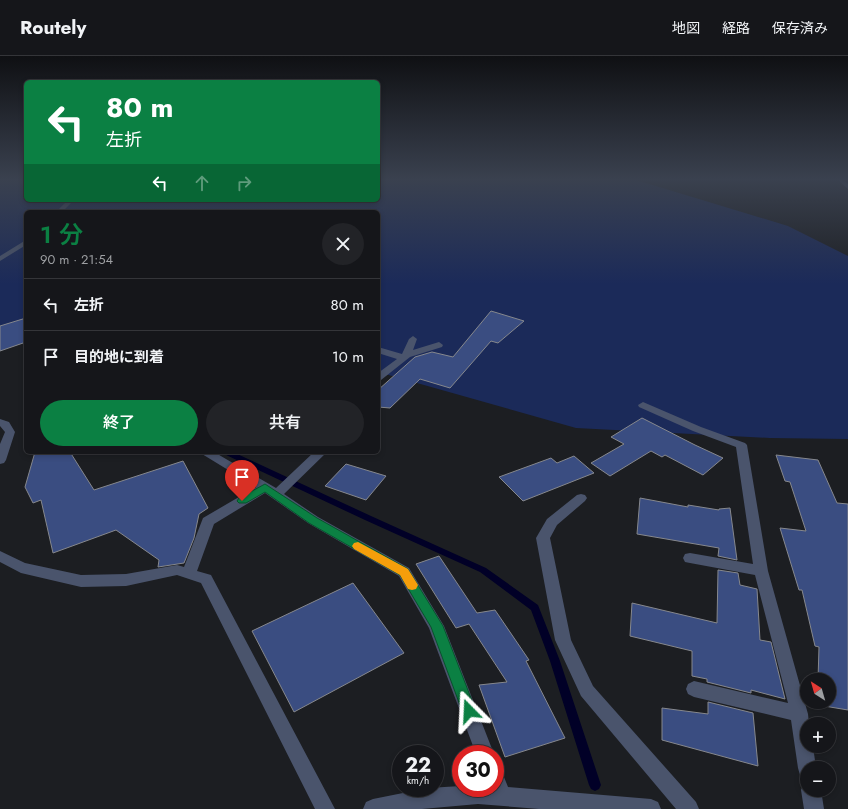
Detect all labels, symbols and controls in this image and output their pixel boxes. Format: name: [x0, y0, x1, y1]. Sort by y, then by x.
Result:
text: Routely: [20, 14, 86, 41]
text: 地図: [672, 18, 700, 38]
text: 経路: [722, 18, 750, 38]
text: 保存済み: [772, 18, 828, 38]
text: 80 m: [106, 87, 173, 128]
icon: left: [40, 96, 92, 148]
text: 左折: [106, 127, 142, 153]
icon: left: [149, 172, 171, 194]
icon: ahead: [191, 172, 213, 194]
icon: right: [233, 172, 255, 194]
text: 1 分: [40, 217, 83, 252]
button: close: [322, 223, 364, 265]
text: 90 m · 21:54: [40, 250, 113, 269]
icon: left: [40, 294, 62, 316]
text: 左折: [74, 294, 104, 316]
text: 80 m: [331, 294, 364, 316]
icon: arrive: [40, 346, 62, 368]
text: 目的地に到着: [74, 346, 164, 368]
text: 10 m: [332, 346, 364, 368]
button: 終了: [40, 400, 198, 446]
button: 共有: [206, 400, 364, 446]
pin: [225, 460, 259, 501]
icon: arrive: [231, 466, 253, 488]
north arrow: [800, 673, 836, 709]
map controls: [800, 673, 836, 797]
position arrow: [448, 690, 490, 732]
button: +: [800, 717, 836, 753]
speed limit sign: 30: [452, 745, 504, 797]
text: 22: [405, 751, 431, 780]
button: −: [800, 761, 836, 797]
text: km/h: [407, 773, 429, 788]

